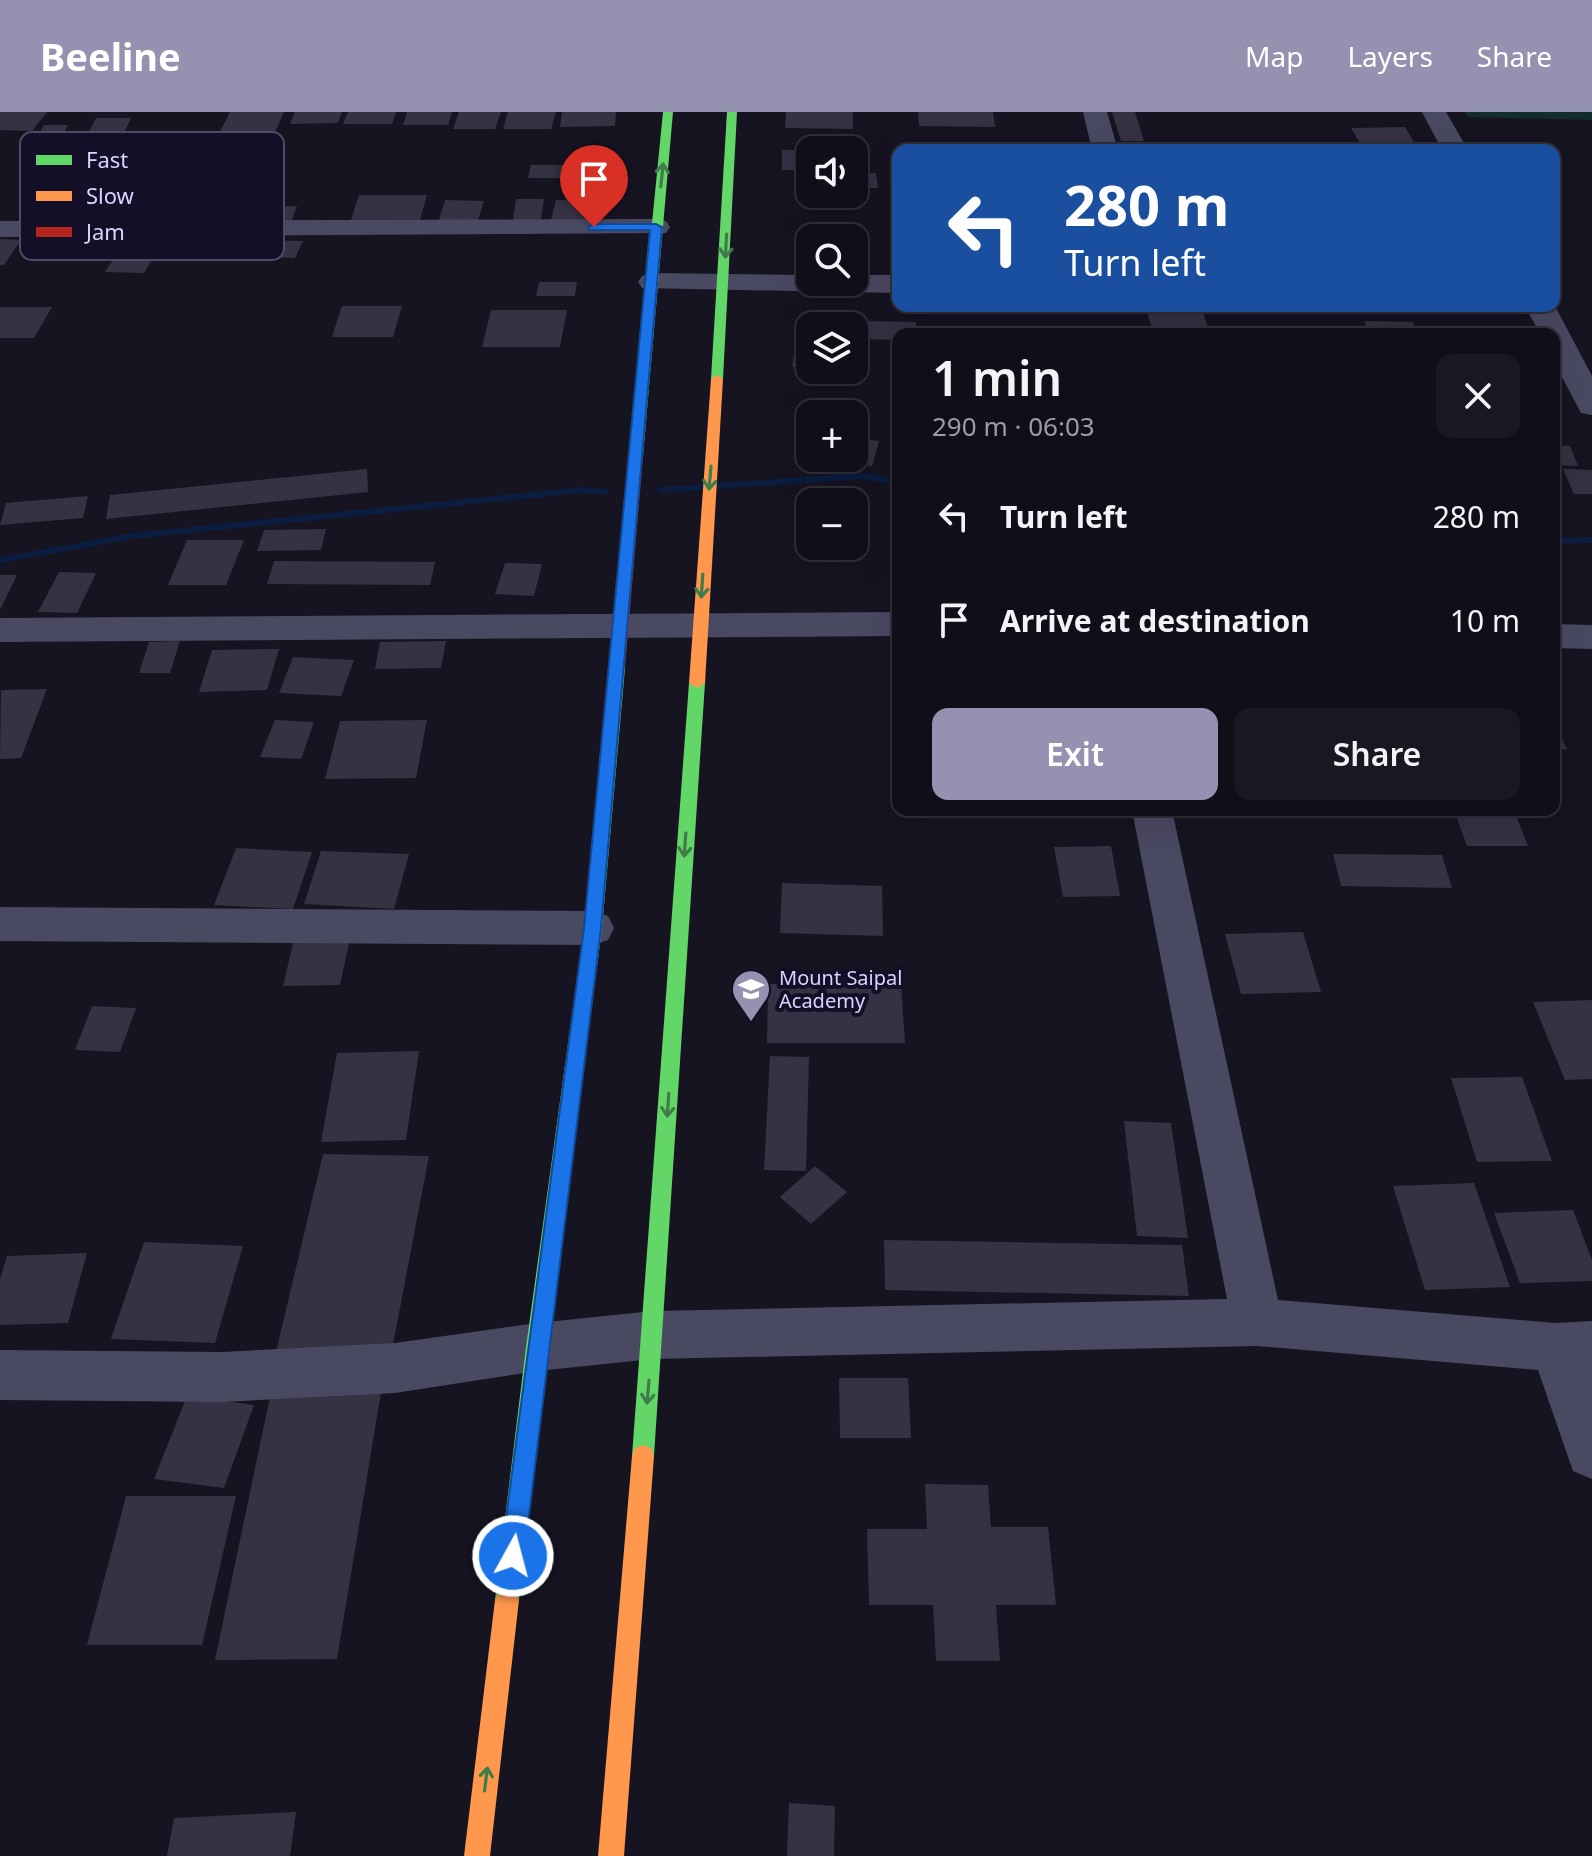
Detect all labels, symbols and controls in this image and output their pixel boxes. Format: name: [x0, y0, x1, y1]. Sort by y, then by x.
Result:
text: Beeline: [40, 30, 181, 82]
text: Map: [1245, 37, 1303, 75]
text: Layers: [1347, 37, 1433, 75]
text: Share: [1477, 37, 1552, 75]
legend: [20, 132, 284, 260]
map controls: [796, 136, 868, 560]
button: sound: [796, 136, 868, 208]
text: Fast: [86, 144, 128, 174]
pin: [560, 145, 628, 227]
icon: arrive: [572, 157, 616, 201]
one-way arrow: [654, 162, 669, 189]
text: 280 m: [1064, 166, 1229, 242]
icon: left: [932, 176, 1036, 280]
text: Slow: [86, 180, 135, 210]
text: Jam: [84, 216, 125, 246]
button: search: [796, 224, 868, 296]
one-way arrow: [718, 232, 733, 259]
text: Turn left: [1064, 238, 1206, 287]
button: layers: [796, 312, 868, 384]
text: 1 min: [932, 345, 1062, 410]
button: close: [1436, 354, 1520, 438]
button: +: [796, 400, 868, 472]
text: 290 m · 06:03: [932, 408, 1095, 444]
one-way arrow: [702, 464, 717, 491]
button: −: [796, 488, 868, 560]
icon: left: [932, 494, 976, 538]
text: Turn left: [1000, 496, 1128, 537]
text: 280 m: [1433, 496, 1520, 537]
one-way arrow: [694, 572, 709, 599]
icon: arrive: [932, 598, 976, 642]
text: Arrive at destination: [1000, 600, 1310, 641]
text: 10 m: [1450, 600, 1520, 641]
button: Exit: [932, 708, 1218, 800]
button: Share: [1234, 708, 1520, 800]
one-way arrow: [677, 831, 692, 858]
place label: Mount Saipal Academy: [779, 964, 902, 1014]
school or university icon: Mount Saipal Academy: [730, 968, 772, 1023]
one-way arrow: [660, 1091, 675, 1118]
one-way arrow: [640, 1378, 655, 1405]
position arrow: [471, 1514, 555, 1598]
one-way arrow: [479, 1766, 494, 1792]

